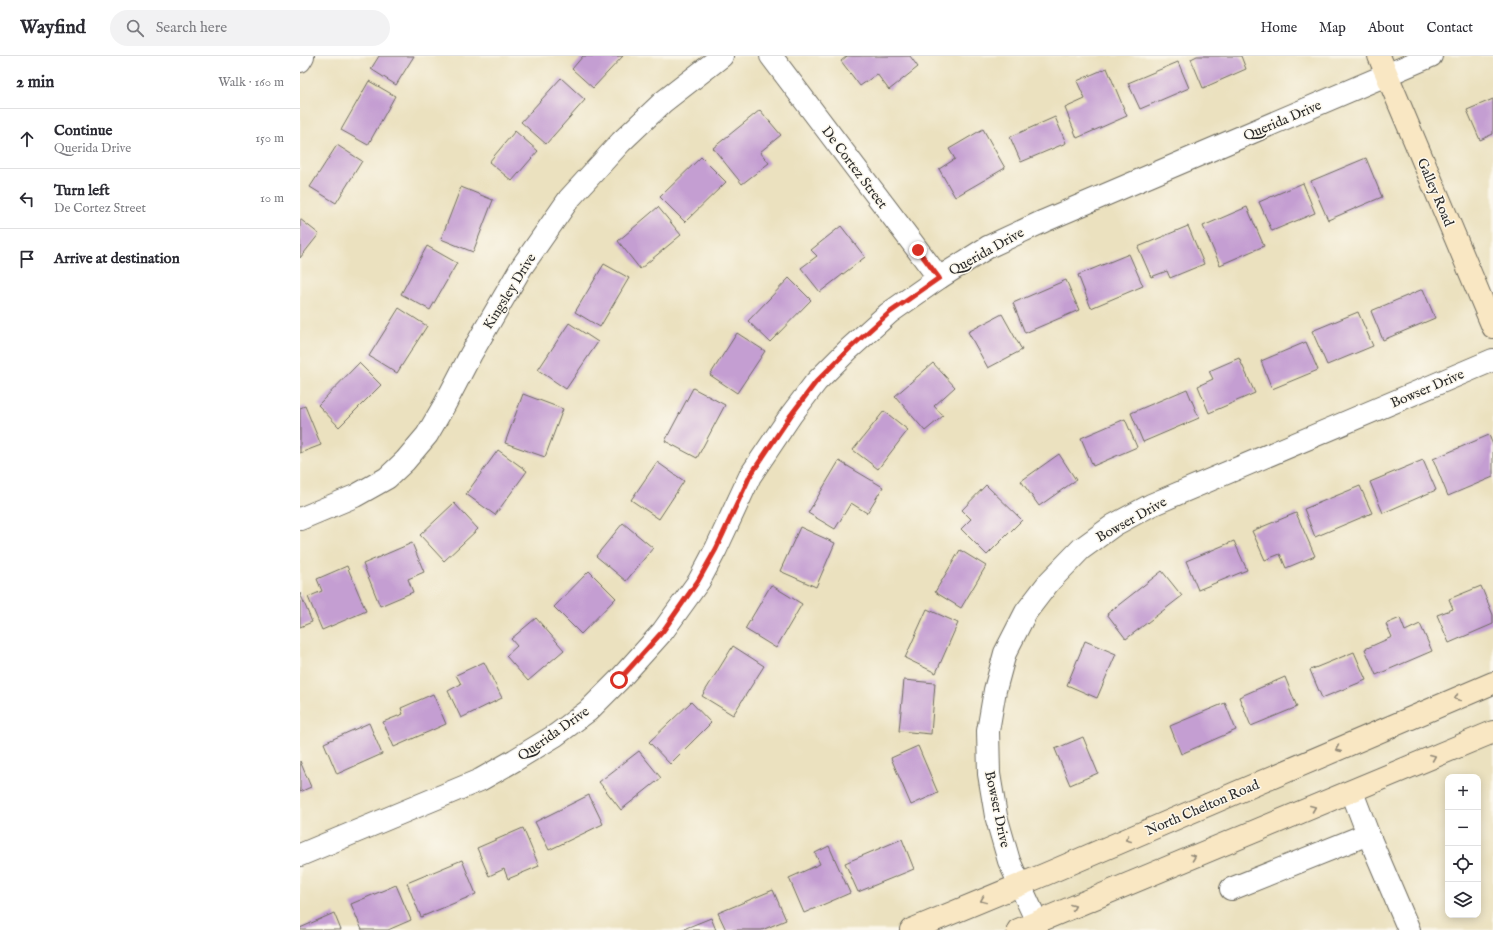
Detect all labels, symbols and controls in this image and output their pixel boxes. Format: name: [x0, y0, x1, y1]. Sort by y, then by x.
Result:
search box: [110, 10, 390, 46]
text: Wayfind: [20, 16, 86, 40]
icon: search: [124, 17, 146, 39]
text: Search here: [156, 18, 227, 37]
text: Home: [1261, 19, 1297, 37]
text: Map: [1319, 19, 1346, 37]
text: About: [1368, 19, 1404, 37]
text: Contact: [1426, 19, 1473, 37]
text: 2 min: [16, 72, 54, 93]
text: Walk · 160 m: [218, 74, 284, 91]
street label: Querida Drive: [1241, 96, 1325, 145]
text: Continue: [54, 121, 112, 140]
street label: De Cortez Street: [817, 123, 891, 213]
icon: ahead: [16, 128, 38, 150]
text: 150 m: [255, 130, 284, 147]
text: Querida Drive: [54, 140, 131, 157]
street label: Galley Road: [1413, 155, 1458, 230]
text: Turn left: [54, 181, 110, 200]
icon: left: [16, 188, 38, 210]
text: 10 m: [260, 190, 284, 207]
text: De Cortez Street: [54, 200, 146, 217]
street label: Querida Drive: [946, 224, 1028, 280]
route end: [909, 241, 927, 259]
icon: arrive: [16, 248, 38, 270]
text: Arrive at destination: [54, 249, 180, 268]
street label: Kingsley Drive: [479, 250, 541, 333]
street label: Bowser Drive: [1388, 365, 1467, 412]
street label: Bowser Drive: [1093, 493, 1170, 547]
route start: [610, 671, 628, 689]
one-way arrow: [1454, 693, 1462, 701]
street label: Querida Drive: [514, 702, 593, 765]
one-way arrow: [1334, 745, 1341, 753]
one-way arrow: [1430, 754, 1437, 762]
street label: Bowser Drive: [980, 769, 1014, 850]
map controls: [1445, 774, 1481, 918]
button: +: [1445, 774, 1481, 810]
street label: North Chelton Road: [1143, 776, 1262, 840]
one-way arrow: [1310, 804, 1317, 812]
button: −: [1445, 810, 1481, 846]
one-way arrow: [1125, 834, 1132, 842]
button: locate: [1445, 846, 1481, 882]
one-way arrow: [1189, 854, 1196, 862]
button: layers: [1445, 882, 1481, 918]
one-way arrow: [980, 895, 988, 903]
one-way arrow: [1068, 904, 1076, 912]

